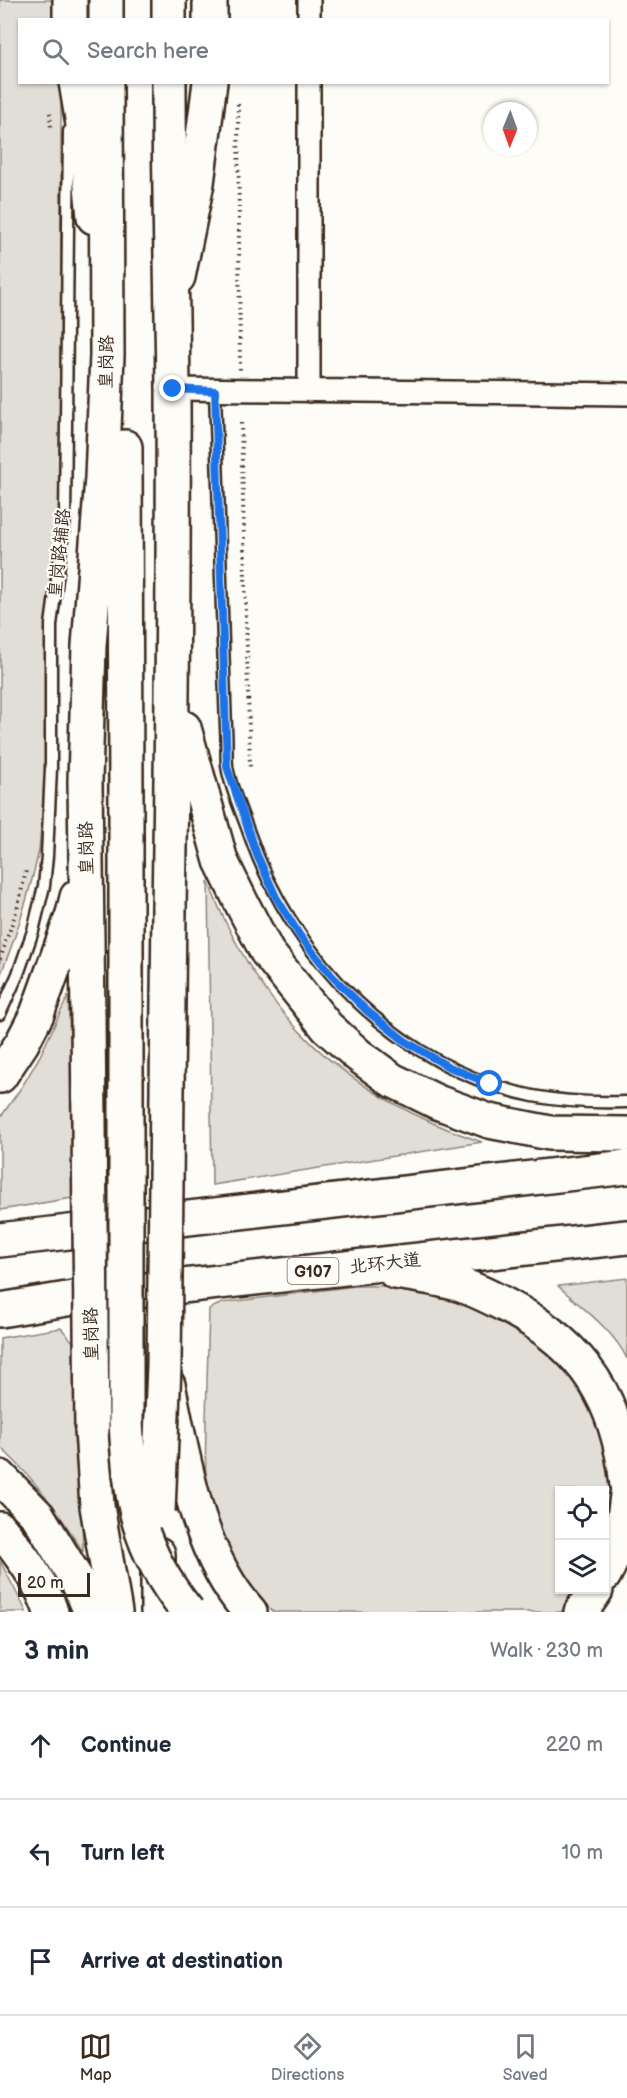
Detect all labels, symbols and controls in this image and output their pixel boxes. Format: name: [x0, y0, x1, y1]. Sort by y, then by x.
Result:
search box: [18, 18, 609, 84]
icon: search: [39, 35, 72, 68]
text: Search here: [87, 38, 209, 65]
north arrow: [483, 102, 537, 156]
street label: 皇岗路: [96, 335, 117, 389]
route end: [159, 375, 185, 401]
street label: 皇岗路辅路: [44, 507, 75, 599]
street label: 皇岗路: [76, 821, 97, 875]
route start: [476, 1070, 502, 1096]
street label: 北环大道: [348, 1249, 422, 1278]
road number: G107: [288, 1258, 338, 1284]
street label: 皇岗路: [81, 1307, 102, 1361]
map controls: [555, 1486, 609, 1594]
button: locate: [555, 1486, 609, 1540]
button: layers: [555, 1540, 609, 1594]
scale bar: [18, 1570, 90, 1598]
text: 20 m: [27, 1574, 63, 1593]
text: 3 min: [24, 1636, 89, 1667]
text: Walk · 230 m: [490, 1639, 603, 1663]
icon: ahead: [24, 1729, 57, 1762]
text: Continue: [81, 1732, 171, 1759]
text: 220 m: [546, 1733, 603, 1757]
icon: left: [24, 1837, 57, 1870]
text: Turn left: [81, 1840, 165, 1867]
text: 10 m: [562, 1841, 603, 1865]
icon: arrive: [24, 1945, 57, 1978]
text: Arrive at destination: [81, 1948, 283, 1975]
tab: Map: [79, 2030, 112, 2085]
tab: Directions: [271, 2030, 344, 2085]
tab: Saved: [503, 2030, 548, 2085]

